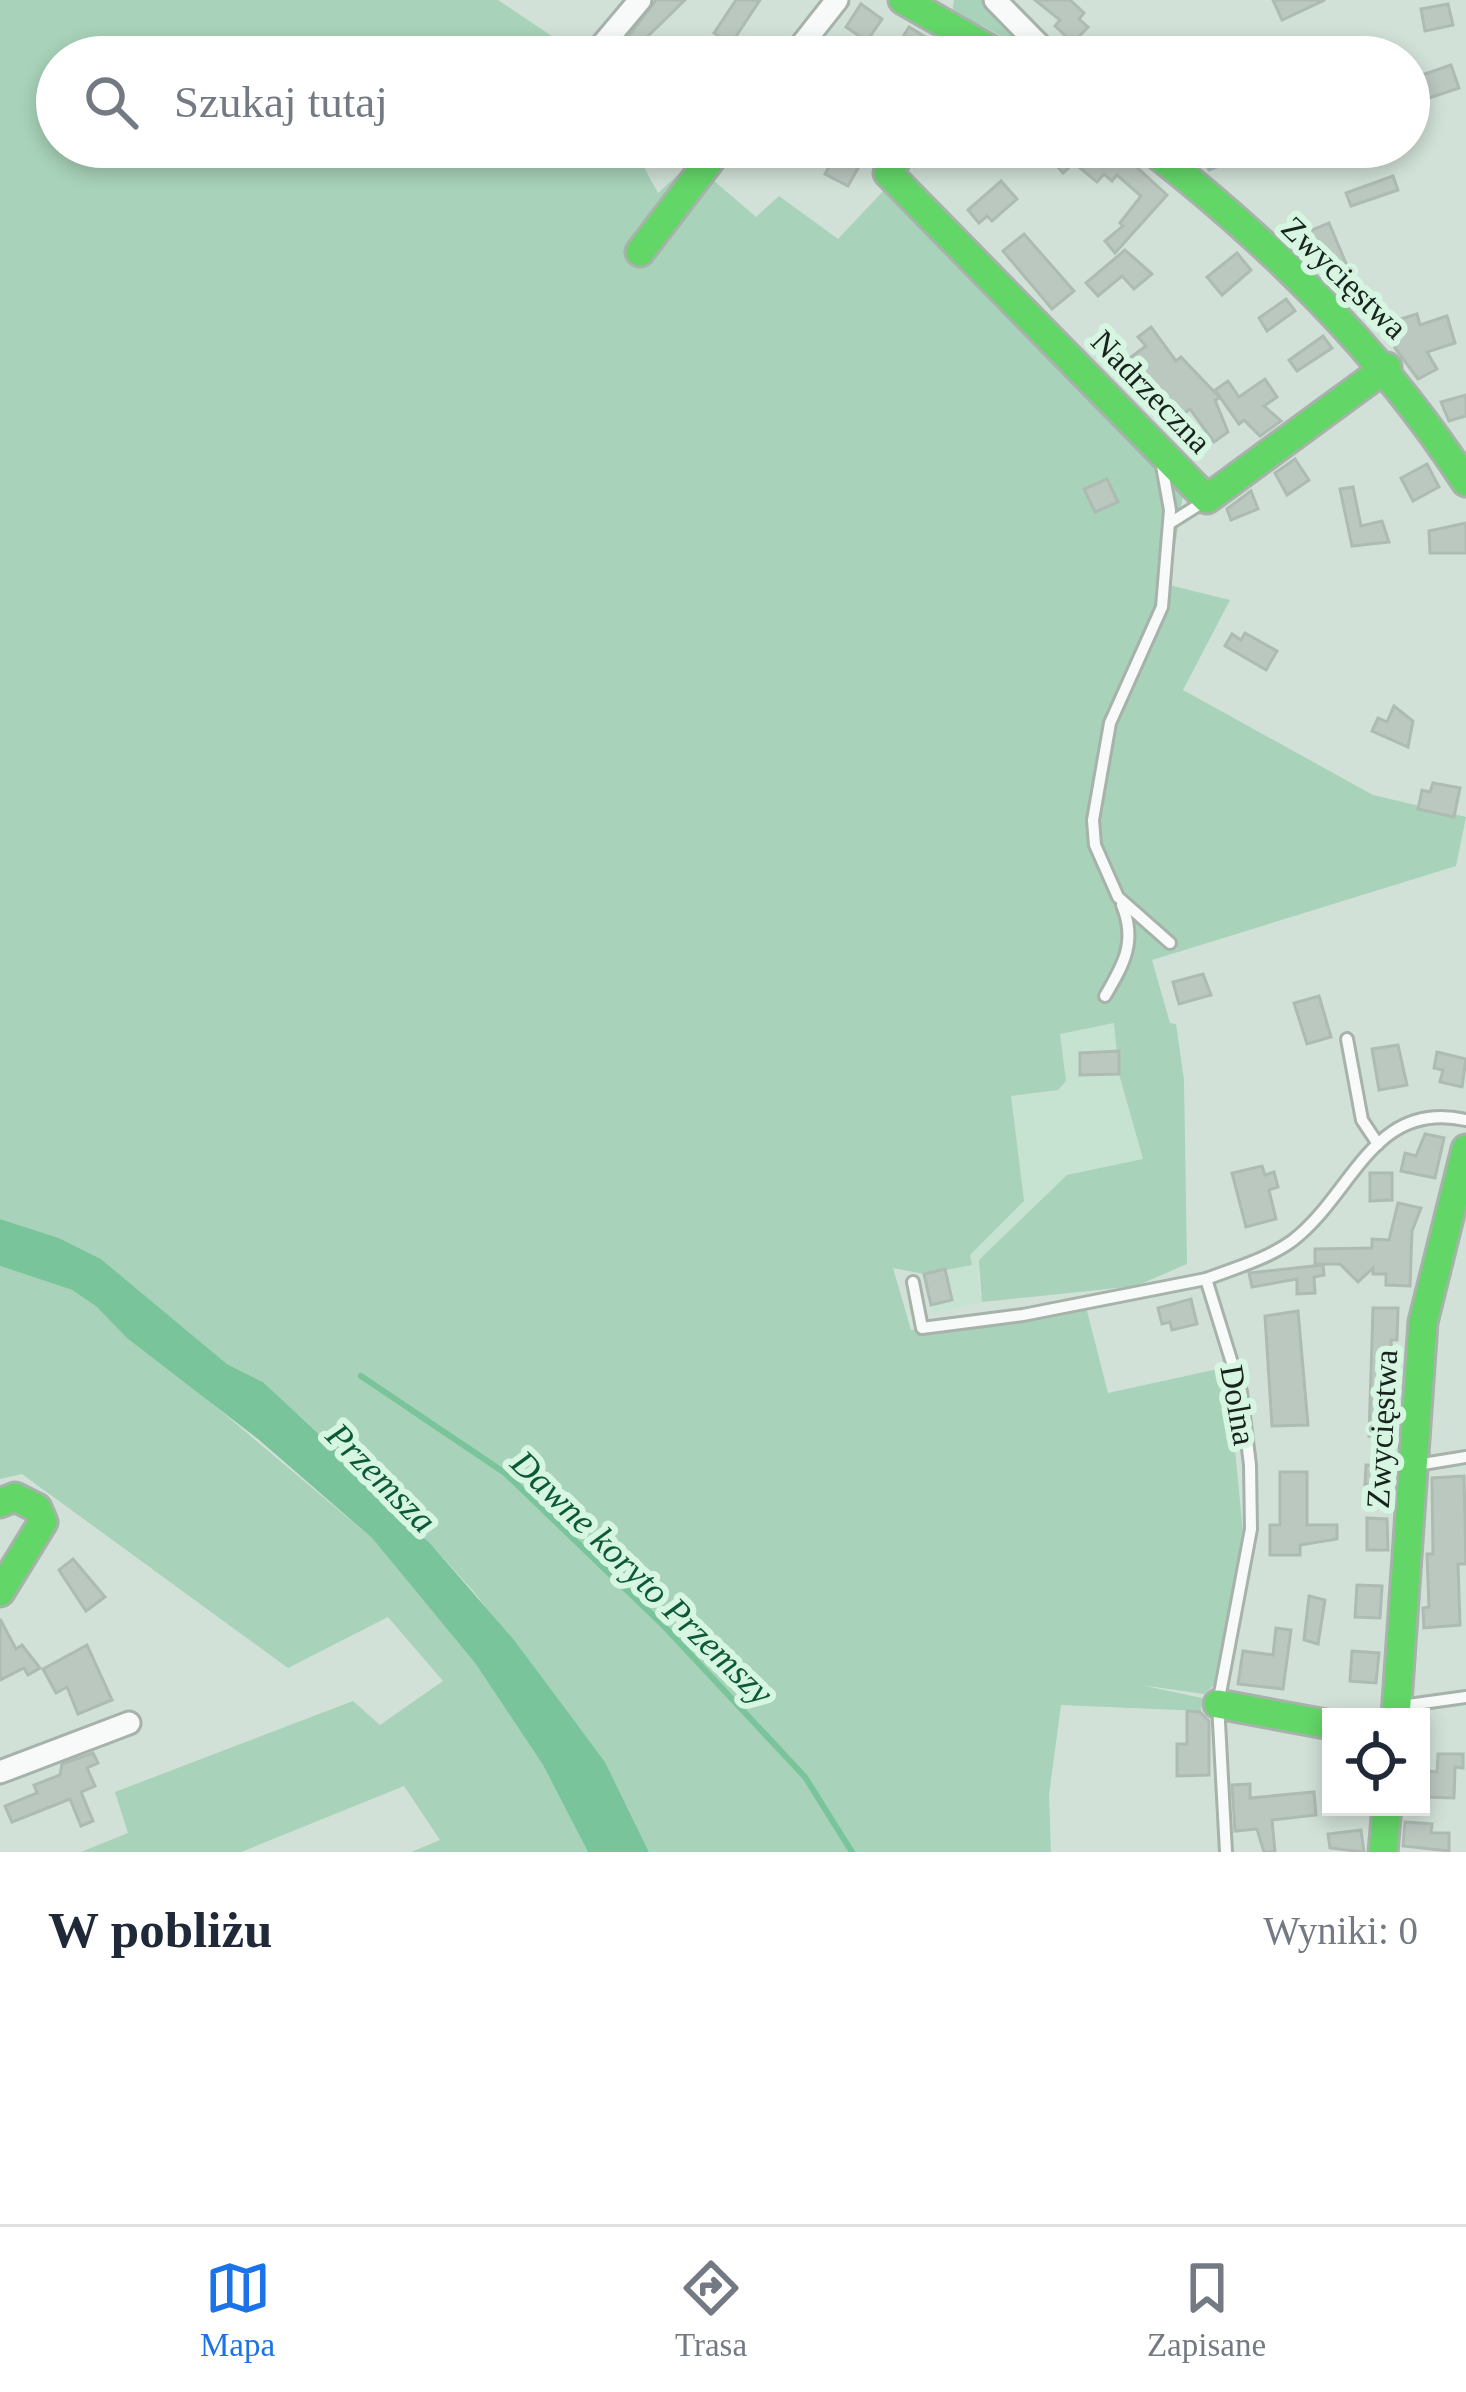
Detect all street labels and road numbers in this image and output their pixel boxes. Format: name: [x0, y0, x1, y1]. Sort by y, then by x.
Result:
street label: Zwycięstwa: [1274, 209, 1414, 346]
street label: Nadrzeczna: [1084, 323, 1219, 460]
street label: Zwycięstwa: [1360, 1348, 1404, 1510]
street label: Dolna: [1213, 1362, 1263, 1448]

